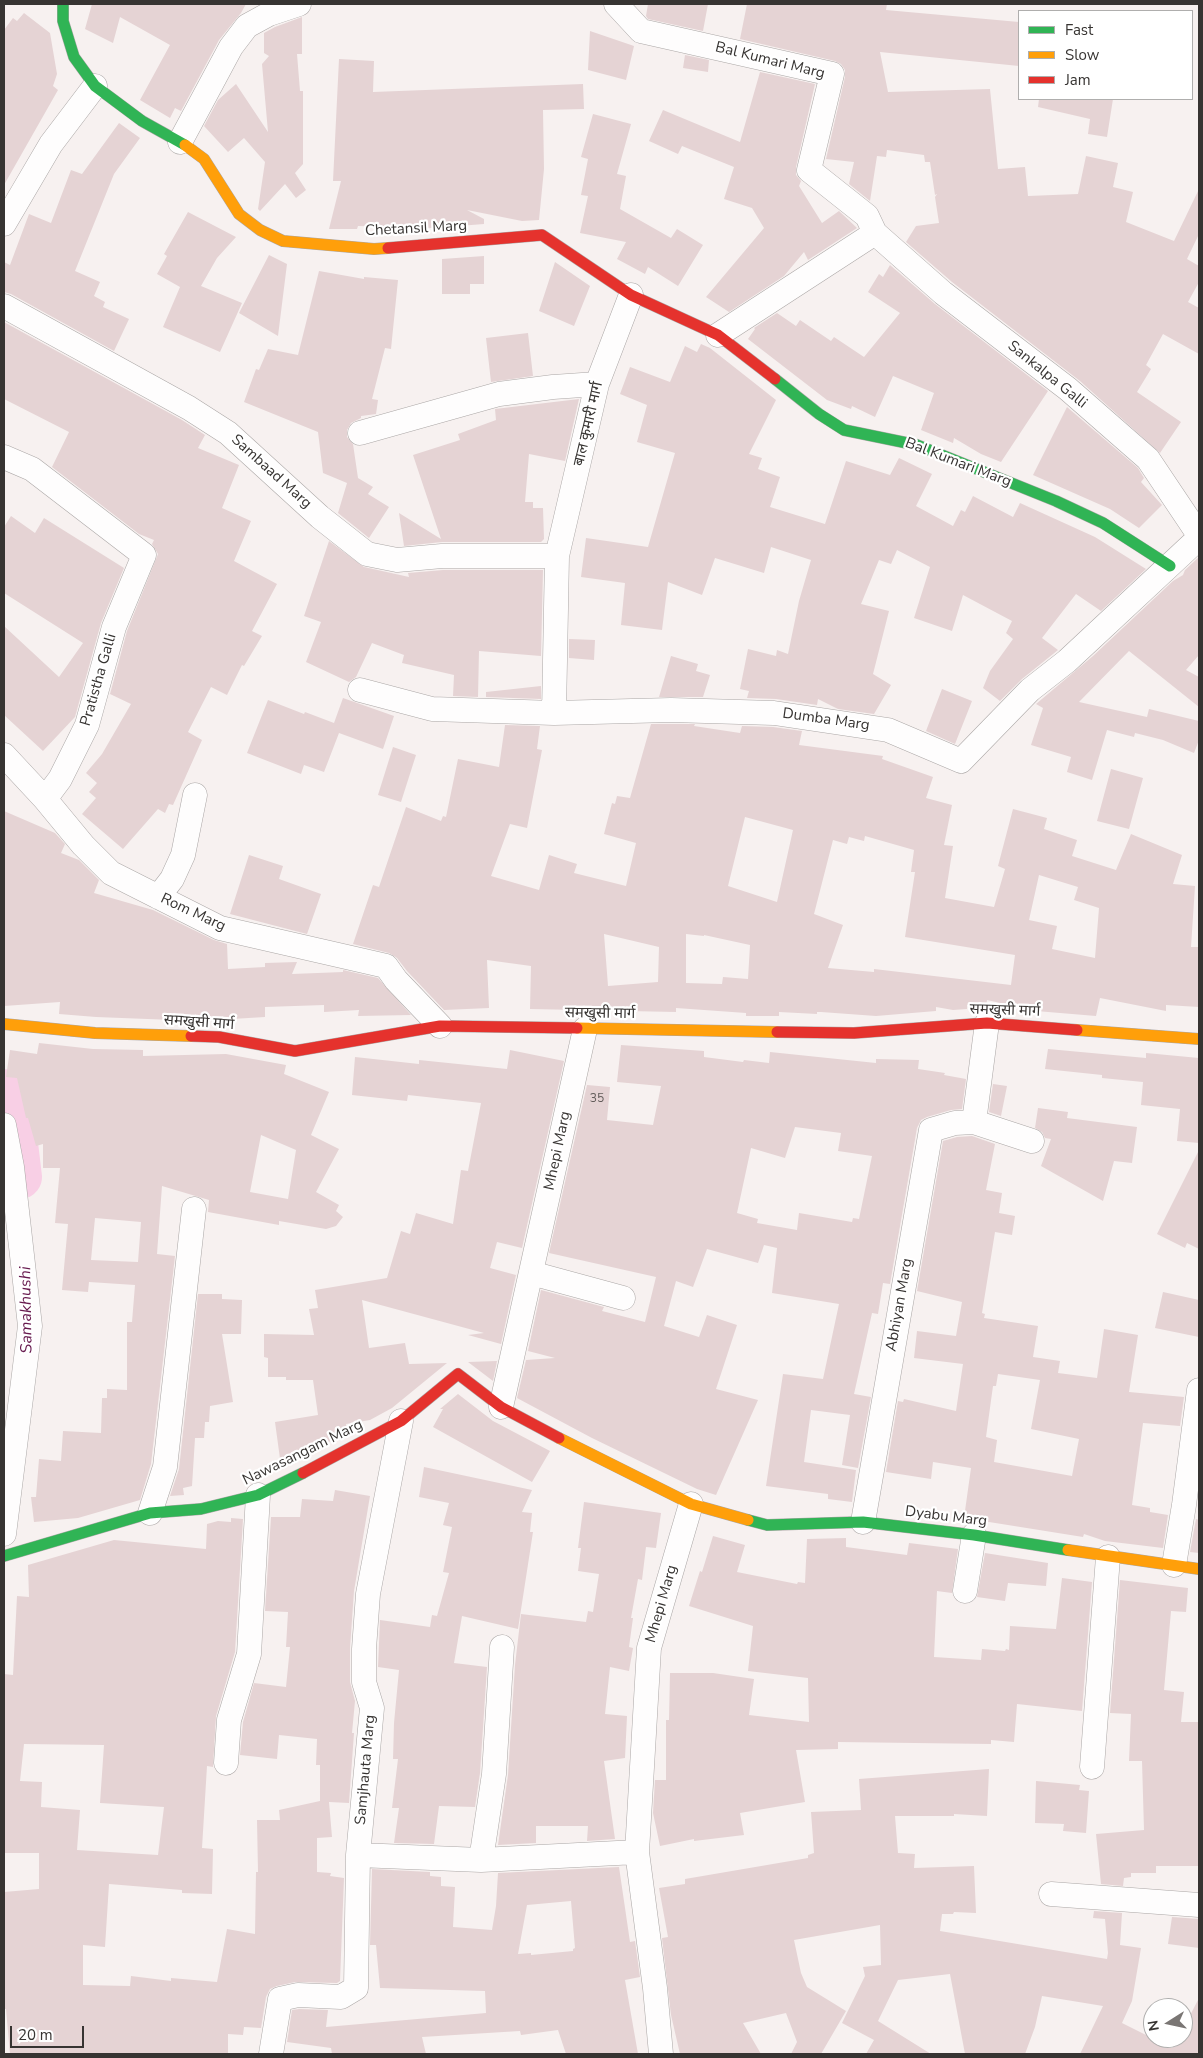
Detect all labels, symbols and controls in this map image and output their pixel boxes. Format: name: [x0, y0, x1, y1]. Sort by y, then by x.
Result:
legend: [1018, 10, 1193, 100]
text: Fast: [1065, 20, 1093, 40]
street label: Bal Kumari Marg: [713, 39, 827, 83]
text: Slow: [1065, 45, 1099, 65]
text: Jam: [1065, 70, 1091, 90]
street label: Chetansil Marg: [365, 217, 467, 241]
street label: Sankalpa Galli: [1004, 337, 1090, 413]
street label: बाल कुमारी मार्ग: [571, 380, 607, 468]
street label: Sambaad Marg: [227, 431, 315, 513]
street label: Bal Kumari Marg: [902, 434, 1014, 492]
street label: Pratistha Galli: [77, 632, 121, 728]
street label: Dumba Marg: [781, 705, 871, 735]
street label: Rom Marg: [158, 890, 228, 936]
street label: समखुसी मार्ग: [969, 1001, 1041, 1021]
street label: समखुसी मार्ग: [565, 1004, 635, 1024]
street label: समखुसी मार्ग: [163, 1012, 235, 1034]
house number: 35: [590, 1092, 604, 1106]
street label: Mhepi Marg: [541, 1110, 575, 1192]
street label: Abhiyan Marg: [883, 1257, 917, 1353]
water label: Samakhushi: [17, 1266, 37, 1354]
street label: Nawasangam Marg: [240, 1416, 366, 1490]
street label: Dyabu Marg: [904, 1503, 988, 1531]
street label: Mhepi Marg: [642, 1563, 682, 1645]
street label: Samjhauta Marg: [352, 1714, 380, 1826]
north arrow: [1143, 1998, 1193, 2048]
scale bar: [12, 2016, 86, 2048]
text: N: [1143, 2019, 1164, 2032]
text: 20 m: [18, 2025, 53, 2045]

